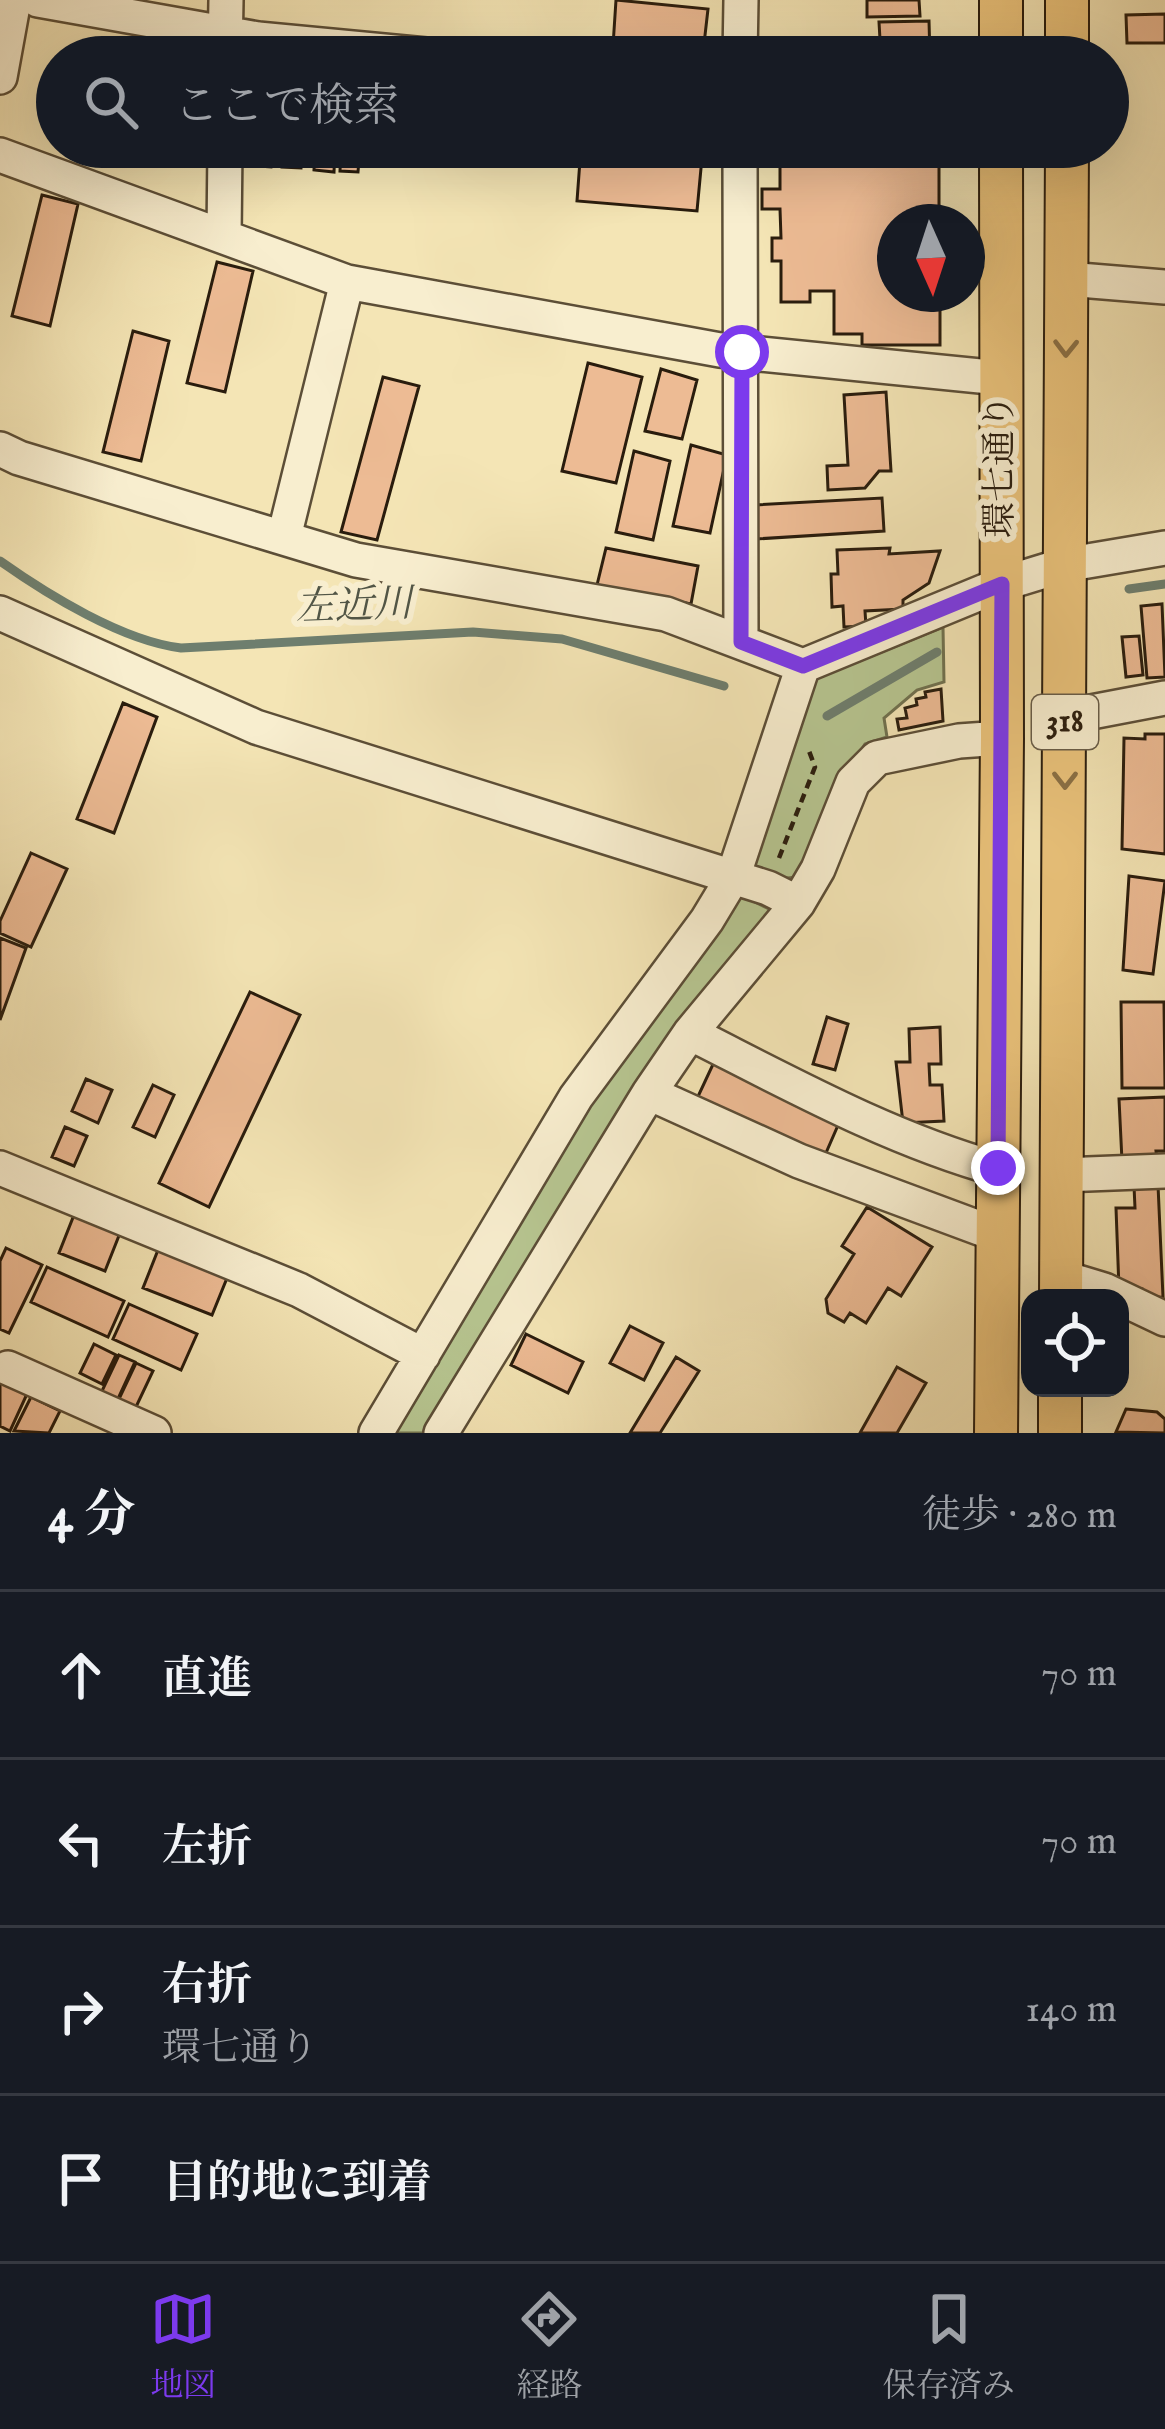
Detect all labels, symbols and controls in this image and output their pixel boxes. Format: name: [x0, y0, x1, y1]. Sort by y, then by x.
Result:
search box: [36, 36, 1129, 168]
icon: search: [78, 69, 144, 135]
text: ここで検索: [174, 79, 399, 136]
north arrow: [877, 204, 985, 312]
route start: [715, 325, 769, 379]
one-way arrow: [1054, 339, 1080, 358]
street label: 環七通り: [978, 394, 1024, 538]
water label: 左近川: [295, 580, 417, 634]
road number: 318: [1032, 695, 1098, 749]
one-way arrow: [1052, 772, 1078, 790]
route end: [971, 1141, 1025, 1195]
map controls: [1021, 1289, 1129, 1397]
button: locate: [1021, 1289, 1129, 1397]
text: 4 分: [48, 1485, 135, 1550]
text: 徒歩 · 280 m: [922, 1492, 1117, 1541]
icon: ahead: [48, 1642, 114, 1708]
text: 70 m: [1041, 1650, 1117, 1699]
text: 直進: [162, 1652, 252, 1709]
icon: left: [48, 1810, 114, 1876]
text: 70 m: [1041, 1818, 1117, 1867]
text: 左折: [162, 1820, 252, 1877]
text: 右折: [162, 1958, 252, 2015]
icon: right: [48, 1978, 114, 2044]
text: 140 m: [1026, 1986, 1117, 2035]
text: 環七通り: [162, 2025, 318, 2074]
icon: arrive: [48, 2146, 114, 2212]
text: 目的地に到着: [162, 2156, 432, 2213]
tab: 地図: [150, 2286, 216, 2408]
tab: 経路: [516, 2286, 582, 2408]
tab: 保存済み: [883, 2286, 1015, 2408]

